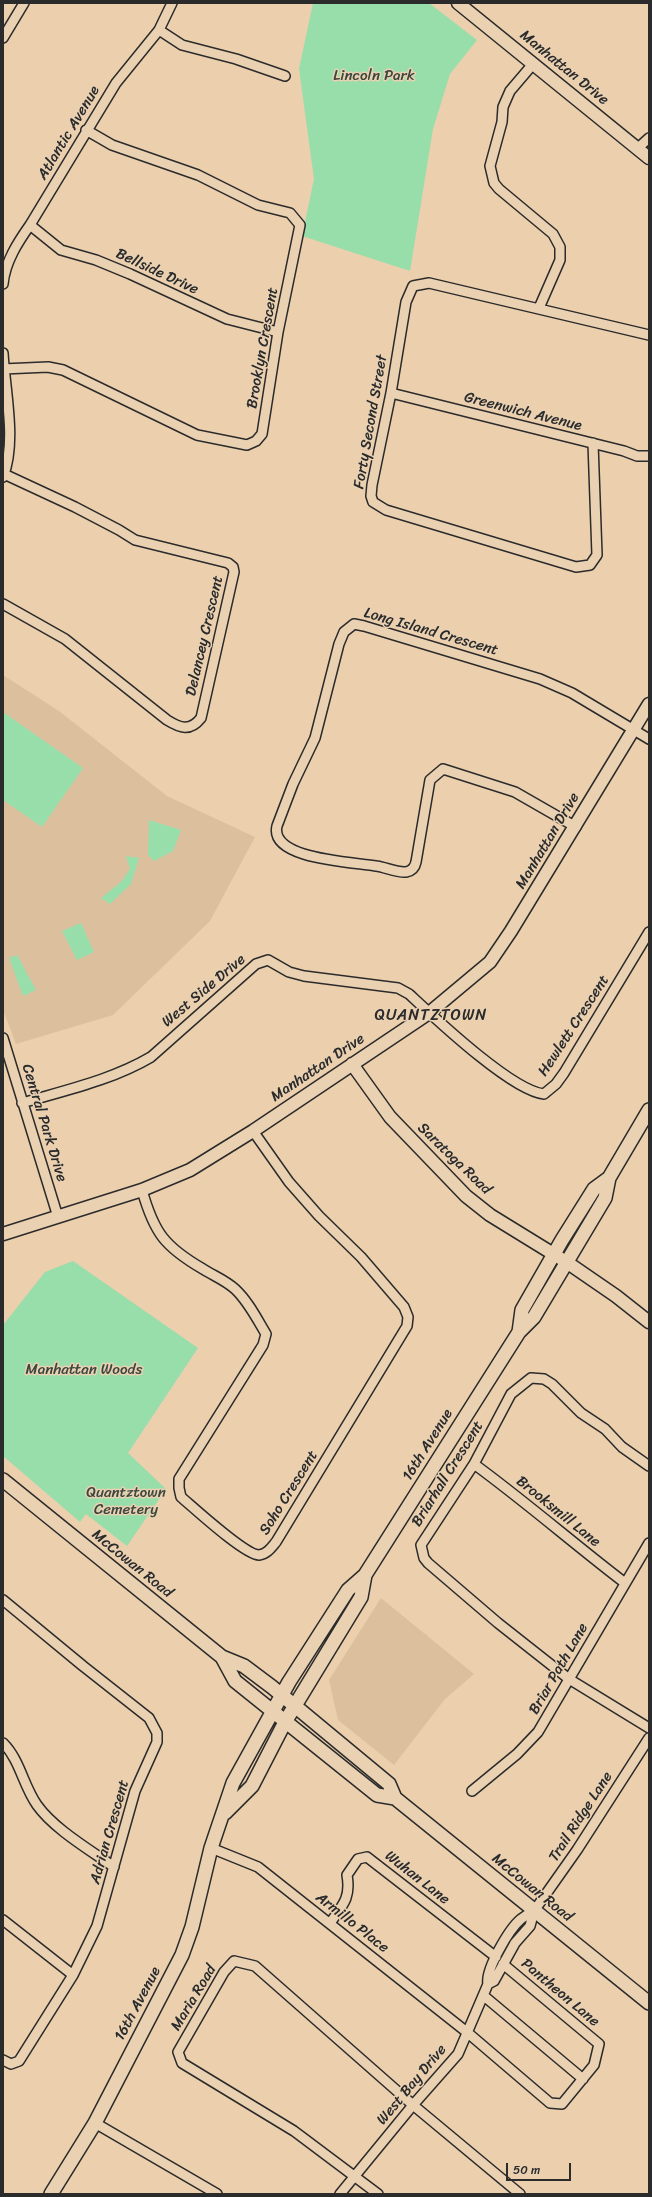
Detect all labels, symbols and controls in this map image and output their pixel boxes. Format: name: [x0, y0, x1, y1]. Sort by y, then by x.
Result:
street label: Manhattan Drive: [516, 27, 612, 109]
park label: Lincoln Park: [333, 67, 415, 85]
street label: Atlantic Avenue: [34, 83, 104, 183]
street label: Bellside Drive: [113, 245, 201, 299]
street label: Brooklyn Crescent: [243, 286, 283, 410]
street label: Forty Second Street: [350, 354, 392, 490]
street label: Greenwich Avenue: [462, 389, 584, 435]
street label: Delancey Crescent: [182, 574, 228, 698]
street label: Long Island Crescent: [362, 604, 500, 660]
street label: Manhattan Drive: [512, 790, 584, 892]
street label: West Side Drive: [159, 951, 249, 1031]
street label: Hewlett Crescent: [535, 972, 613, 1080]
district label: QUANTZTOWN: [375, 1006, 487, 1026]
street label: Manhattan Drive: [268, 1030, 368, 1106]
street label: Central Park Drive: [18, 1062, 70, 1184]
street label: Saratoga Road: [413, 1119, 495, 1199]
park label: Manhattan Woods: [26, 1361, 142, 1379]
street label: 16th Avenue: [399, 1406, 457, 1484]
street label: Briarhall Crescent: [408, 1418, 488, 1530]
street label: Soho Crescent: [256, 1447, 322, 1539]
street label: Brooksmill Lane: [512, 1472, 604, 1552]
park label: Quantztown Cemetery: [86, 1484, 166, 1519]
street label: McCowan Road: [88, 1526, 176, 1602]
street label: Briar Path Lane: [526, 1620, 592, 1718]
street label: Trail Ridge Lane: [545, 1769, 617, 1865]
street label: Adrian Crescent: [87, 1778, 133, 1886]
street label: Wuhan Lane: [381, 1847, 453, 1909]
street label: McCowan Road: [488, 1850, 576, 1926]
street label: Armillo Place: [312, 1889, 392, 1957]
street label: Pantheon Lane: [517, 1955, 603, 2031]
street label: Maria Road: [167, 1962, 221, 2034]
street label: 16th Avenue: [111, 1964, 165, 2044]
street label: West Bay Drive: [373, 2041, 451, 2129]
scale bar: [508, 2155, 573, 2181]
text: 50 m: [513, 2159, 540, 2181]

